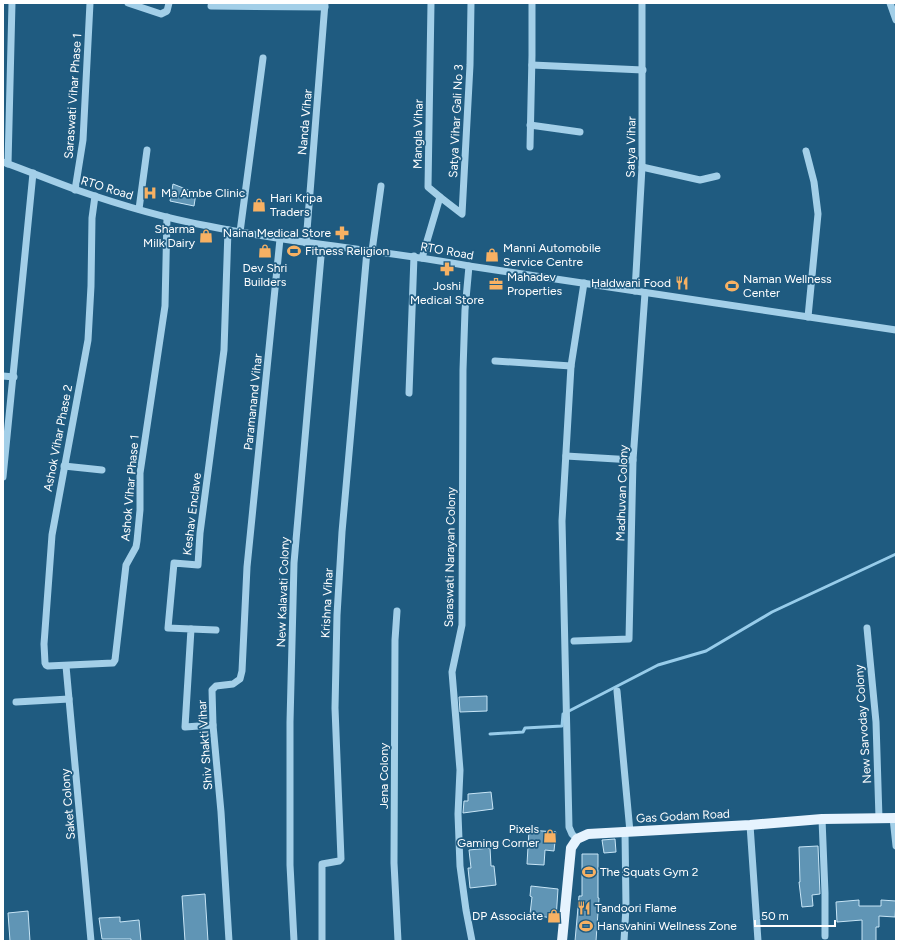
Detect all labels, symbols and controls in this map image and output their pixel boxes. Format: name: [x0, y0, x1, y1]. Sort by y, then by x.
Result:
street label: Saraswati Vihar Phase 1: [62, 33, 84, 159]
street label: Satya Vihar Gali No 3: [446, 64, 466, 178]
street label: Nanda Vihar: [295, 88, 315, 156]
street label: Mangla Vihar: [410, 99, 426, 169]
street label: Satya Vihar: [623, 116, 639, 178]
street label: RTO Road: [79, 173, 135, 203]
hospital icon: Ma Ambe Clinic: [142, 185, 158, 201]
place label: Ma Ambe Clinic: [161, 186, 246, 200]
place label: Hari Kripa Traders: [270, 191, 322, 219]
shop icon: Hari Kripa Traders: [251, 197, 267, 213]
place label: Sharma Milk Dairy: [143, 222, 196, 250]
pharmacy icon: Naina Medical Store: [334, 225, 350, 241]
place label: Naina Medical Store: [223, 226, 331, 240]
shop icon: Sharma Milk Dairy: [198, 228, 214, 244]
street label: RTO Road: [419, 239, 475, 263]
place label: Manni Automobile Service Centre: [503, 241, 601, 269]
shop icon: Dev Shri Builders: [257, 243, 273, 259]
sports icon: Fitness Religion: [286, 243, 302, 259]
place label: Fitness Religion: [305, 244, 390, 258]
shop icon: Manni Automobile Service Centre: [484, 247, 500, 263]
place label: Dev Shri Builders: [243, 261, 287, 289]
pharmacy icon: Joshi Medical Store: [439, 261, 455, 277]
place label: Mahadev Properties: [507, 270, 562, 298]
place label: Naman Wellness Center: [743, 272, 832, 300]
restaurant icon: Haldwani Food: [674, 275, 690, 291]
office icon: Mahadev Properties: [488, 276, 504, 292]
place label: Haldwani Food: [591, 276, 671, 290]
sports icon: Naman Wellness Center: [724, 278, 740, 294]
place label: Joshi Medical Store: [410, 279, 485, 307]
street label: Paramanand Vihar: [241, 353, 265, 451]
street label: Ashok Vihar Phase 2: [41, 383, 75, 493]
street label: Ashok Vihar Phase 1: [118, 434, 142, 542]
street label: Madhuvan Colony: [613, 444, 631, 542]
street label: Keshav Enclave: [180, 472, 204, 556]
street label: Saraswati Narayan Colony: [442, 486, 458, 627]
street label: New Kalavati Colony: [274, 536, 292, 648]
street label: Krishna Vihar: [318, 568, 336, 638]
street label: New Sarvoday Colony: [852, 663, 874, 784]
street label: Shiv Shakti Vihar: [195, 699, 215, 791]
street label: Jena Colony: [377, 742, 391, 809]
street label: Saket Colony: [58, 767, 78, 840]
street label: Gas Godam Road: [636, 807, 730, 825]
place label: Pixels Gaming Corner: [457, 822, 539, 850]
shop icon: Pixels Gaming Corner: [542, 828, 558, 844]
sports icon: The Squats Gym 2: [581, 864, 597, 880]
place label: The Squats Gym 2: [600, 865, 698, 879]
restaurant icon: Tandoori Flame: [576, 900, 592, 916]
place label: Tandoori Flame: [595, 901, 677, 915]
scale bar: [755, 902, 835, 928]
shop icon: DP Associate: [546, 908, 562, 924]
place label: DP Associate: [472, 909, 543, 923]
text: 50 m: [761, 909, 789, 923]
sports icon: Hansvahini Wellness Zone: [578, 918, 594, 934]
place label: Hansvahini Wellness Zone: [597, 919, 737, 933]

